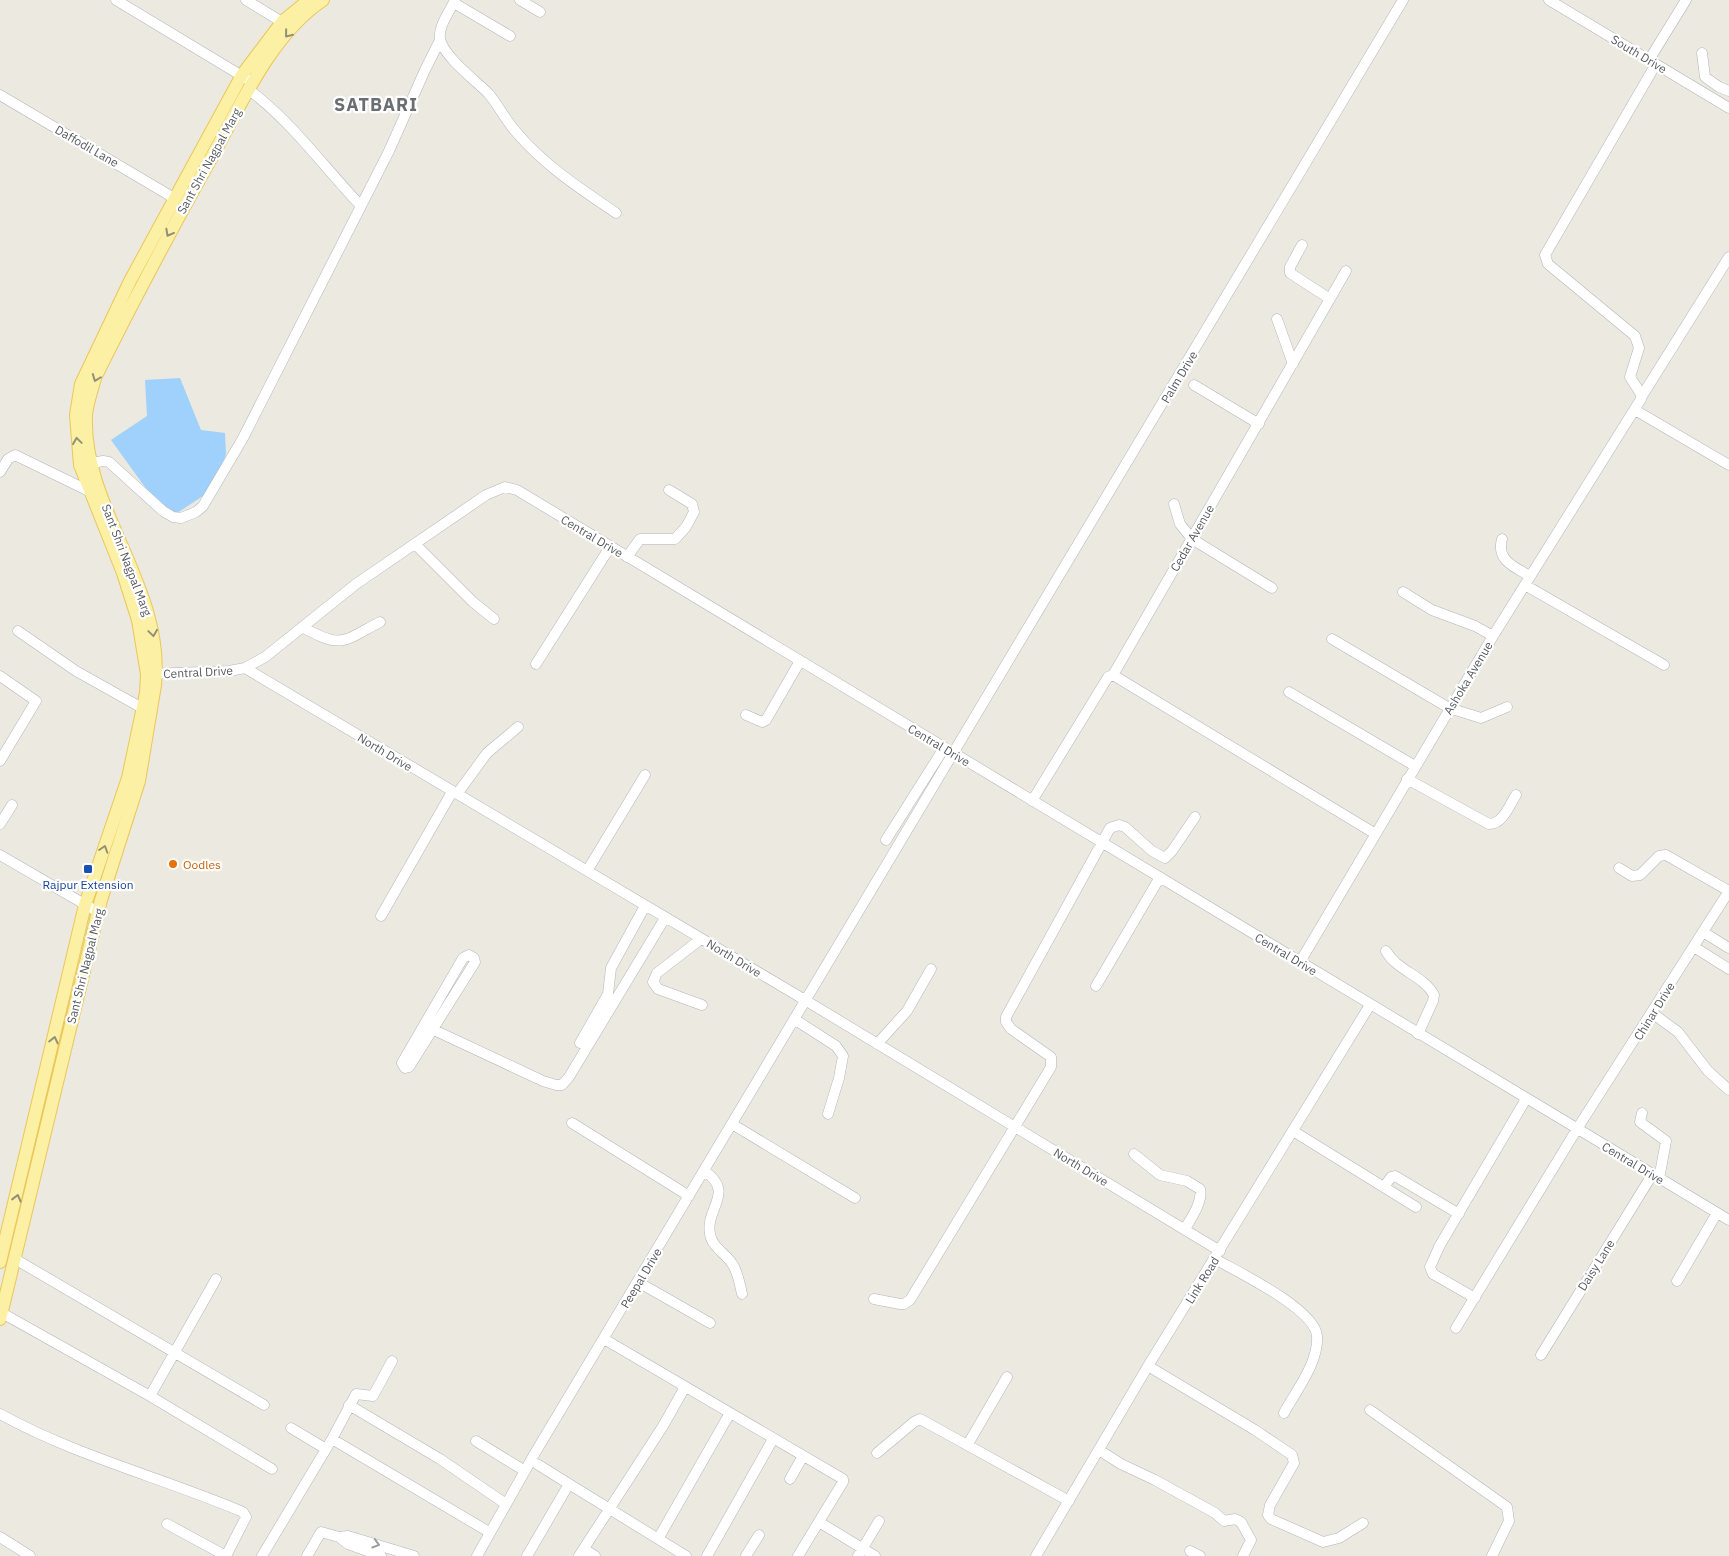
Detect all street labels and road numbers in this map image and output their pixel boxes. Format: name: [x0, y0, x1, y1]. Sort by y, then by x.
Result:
street label: South Drive: [1608, 32, 1670, 77]
street label: Sant Shri Nagpal Marg: [174, 105, 245, 216]
street label: Daffodil Lane: [53, 122, 122, 170]
street label: Palm Drive: [1158, 348, 1201, 406]
street label: Sant Shri Nagpal Marg: [99, 502, 155, 619]
street label: Cedar Avenue: [1167, 502, 1217, 574]
street label: Central Drive: [558, 512, 626, 561]
street label: Ashoka Avenue: [1440, 638, 1496, 717]
street label: Central Drive: [163, 663, 234, 681]
street label: Central Drive: [905, 721, 973, 770]
street label: North Drive: [355, 730, 416, 774]
street label: Sant Shri Nagpal Marg: [63, 906, 107, 1025]
street label: Central Drive: [1252, 930, 1320, 979]
street label: North Drive: [704, 936, 765, 980]
street label: Chinar Drive: [1630, 979, 1678, 1043]
street label: Central Drive: [1599, 1139, 1667, 1188]
street label: North Drive: [1051, 1145, 1112, 1189]
street label: Daisy Lane: [1574, 1236, 1618, 1293]
street label: Peepal Drive: [617, 1245, 665, 1311]
street label: Link Road: [1182, 1254, 1222, 1306]

